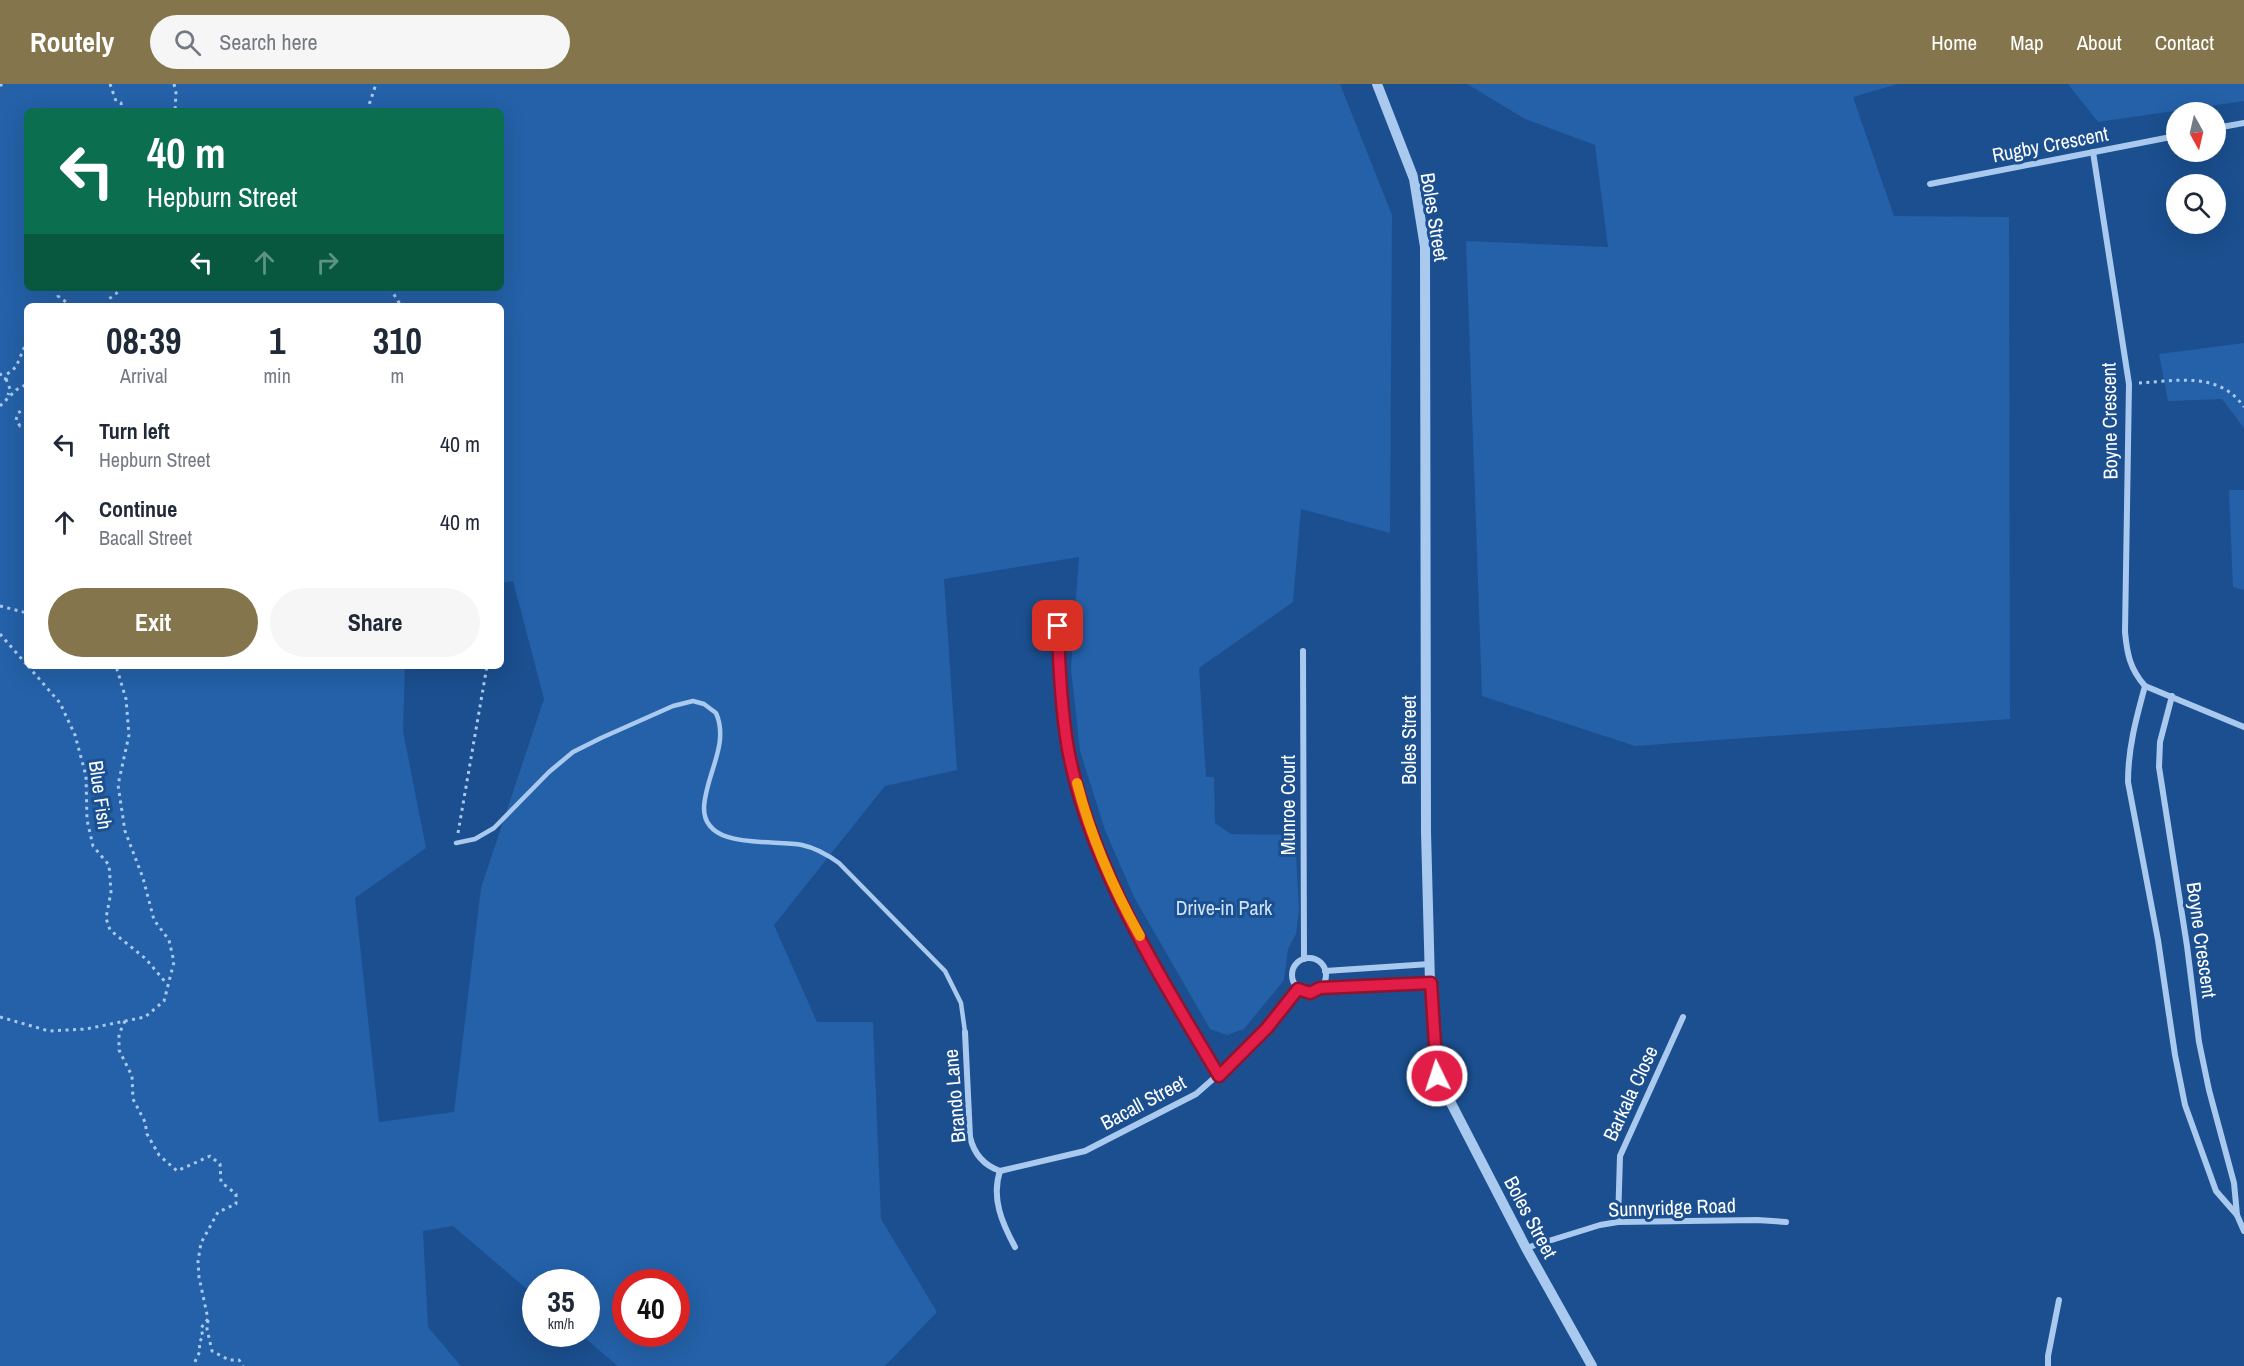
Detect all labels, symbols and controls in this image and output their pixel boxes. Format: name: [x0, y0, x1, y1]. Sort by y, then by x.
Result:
search box: [150, 15, 570, 69]
text: Routely: [30, 23, 114, 61]
icon: search: [171, 26, 204, 59]
text: Search here: [219, 27, 317, 57]
text: Home: [1931, 28, 1977, 57]
text: Map: [2010, 28, 2044, 57]
text: About: [2077, 28, 2122, 57]
text: Contact: [2155, 28, 2214, 57]
north arrow: [2166, 102, 2226, 162]
map controls: [2166, 102, 2226, 234]
street label: Rugby Crescent: [1990, 119, 2111, 168]
text: 40 m: [147, 125, 226, 181]
icon: left: [48, 132, 126, 210]
street label: Boles Street: [1415, 171, 1455, 264]
button: search: [2166, 174, 2226, 234]
text: Hepburn Street: [147, 179, 297, 215]
icon: left: [185, 246, 218, 279]
icon: ahead: [248, 246, 281, 279]
icon: right: [311, 246, 344, 279]
text: 08:39: [106, 317, 181, 365]
text: 1: [269, 317, 285, 365]
text: 310: [373, 317, 422, 365]
text: Arrival: [120, 362, 167, 389]
text: min: [263, 362, 291, 389]
text: m: [391, 362, 404, 389]
street label: Boyne Crescent: [2094, 362, 2124, 480]
text: Turn left: [99, 416, 170, 446]
icon: left: [48, 428, 81, 461]
text: 40 m: [440, 429, 480, 459]
text: Hepburn Street: [99, 446, 210, 473]
text: Continue: [99, 494, 177, 524]
icon: ahead: [48, 506, 81, 539]
text: 40 m: [440, 507, 480, 537]
text: Bacall Street: [99, 524, 192, 551]
button: Exit: [48, 588, 258, 657]
button: Share: [270, 588, 480, 657]
pin: [1032, 600, 1083, 651]
icon: arrive: [1041, 609, 1074, 642]
street label: Boles Street: [1395, 695, 1422, 785]
street label: Munroe Court: [1274, 754, 1301, 855]
street label: Blue Fish: [83, 759, 119, 831]
street label: Boyne Crescent: [2181, 880, 2224, 1000]
park label: Drive-in Park: [1176, 894, 1273, 921]
street label: Barkala Close: [1596, 1041, 1664, 1145]
position arrow: [1405, 1044, 1469, 1108]
street label: Brando Lane: [936, 1048, 972, 1144]
street label: Bacall Street: [1096, 1068, 1191, 1136]
street label: Boles Street: [1498, 1171, 1564, 1263]
street label: Sunnyridge Road: [1608, 1191, 1736, 1223]
speed limit sign: 40: [612, 1269, 690, 1347]
text: 35: [547, 1281, 575, 1321]
text: km/h: [548, 1313, 574, 1334]

